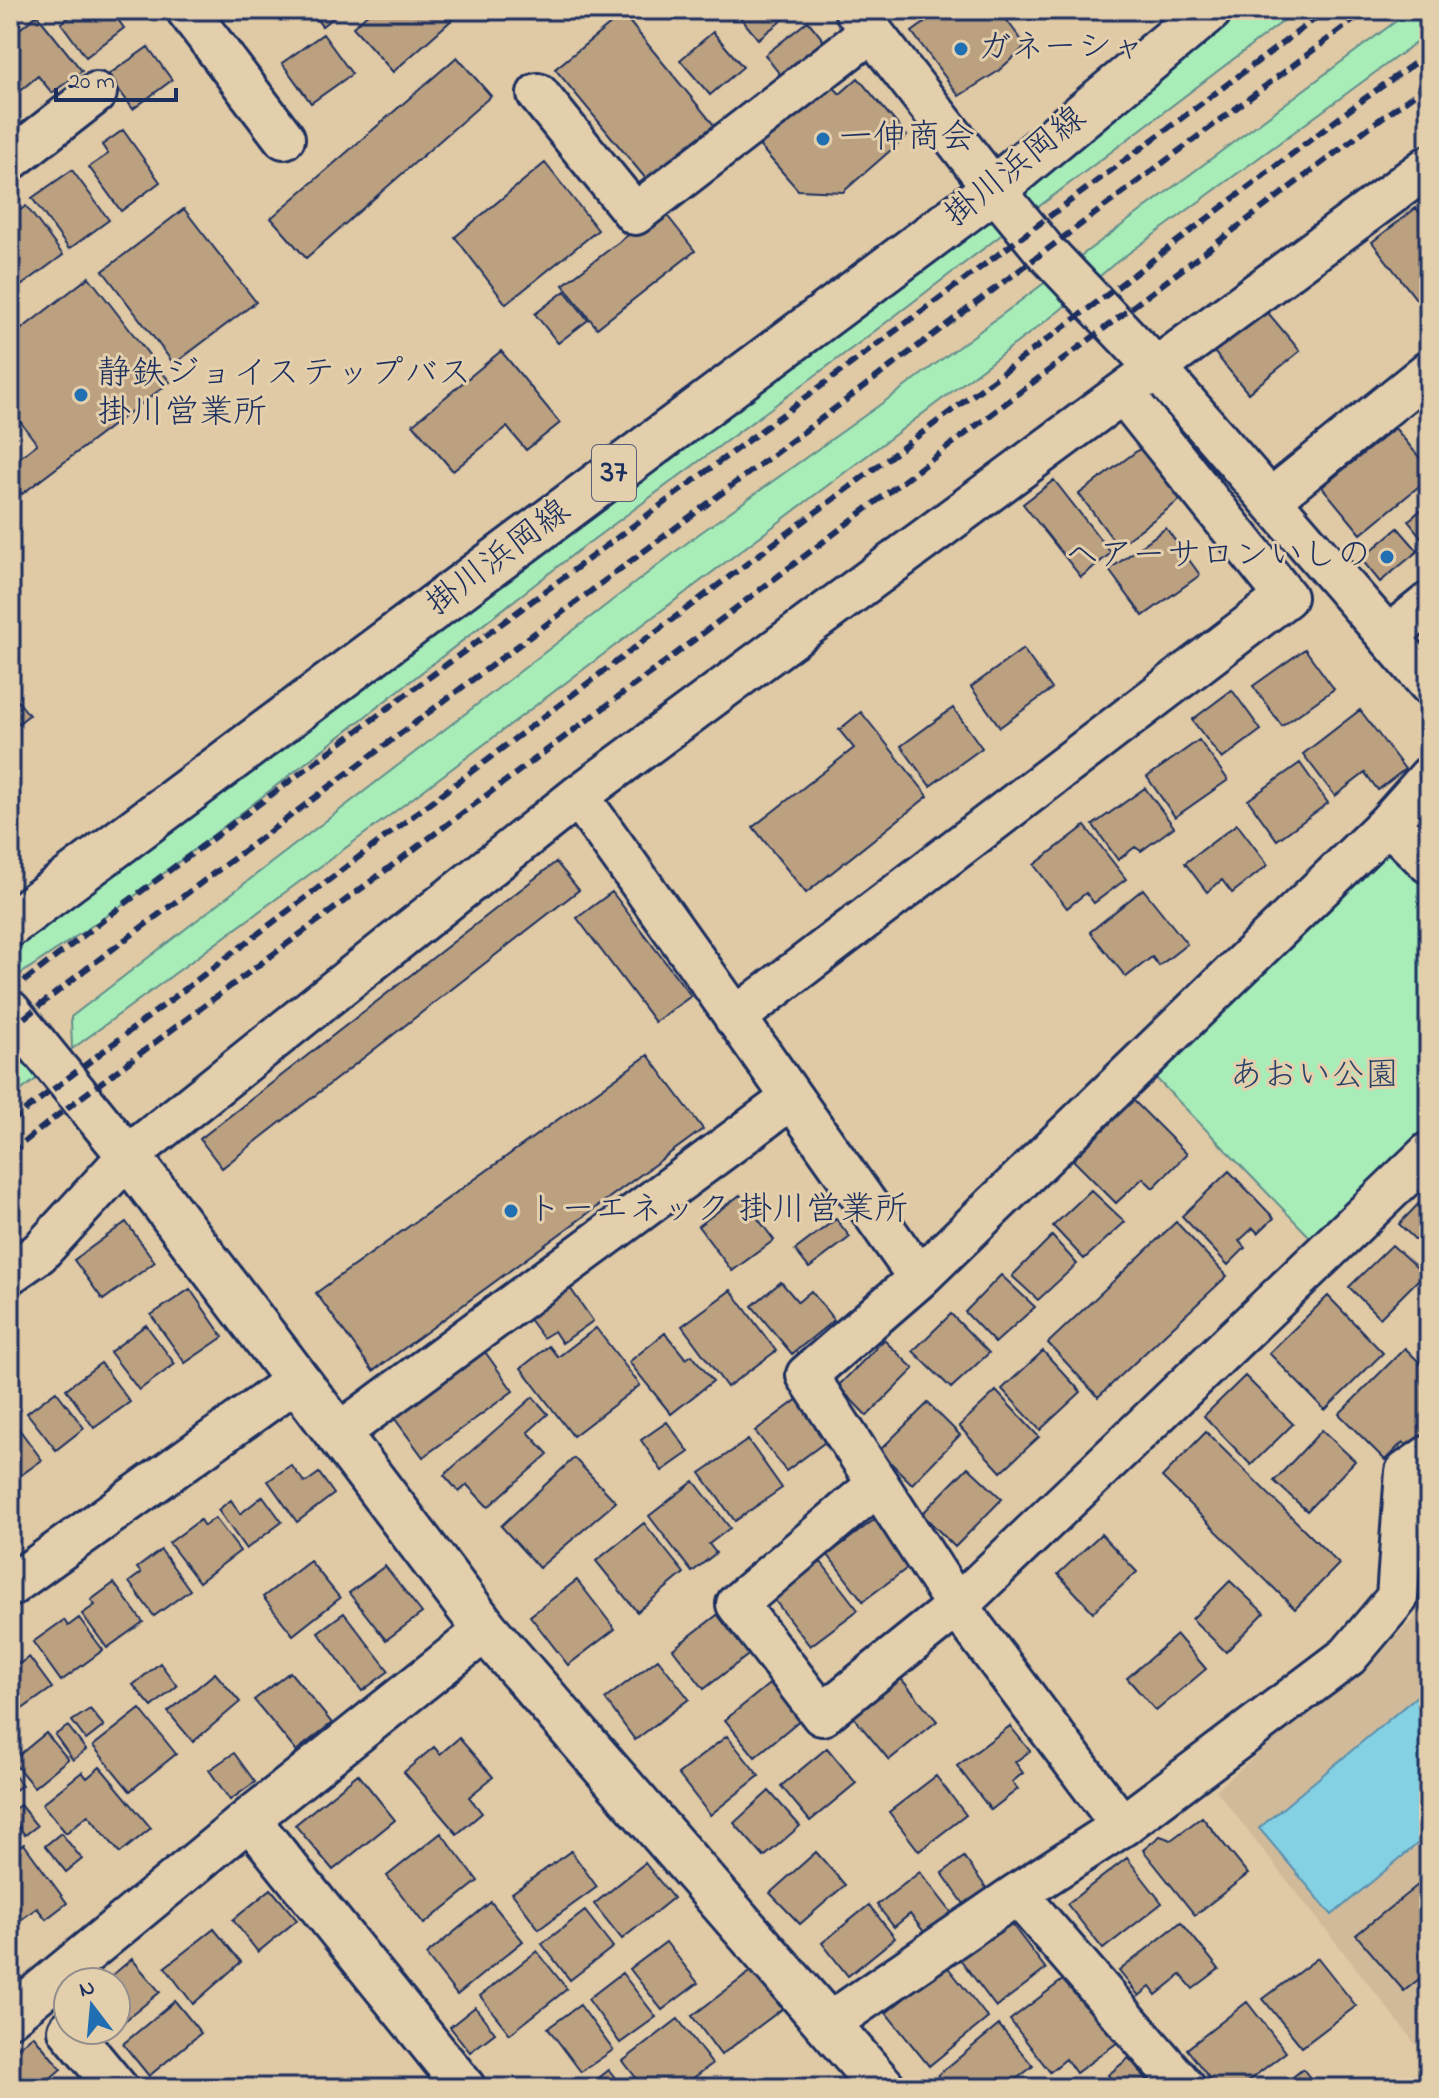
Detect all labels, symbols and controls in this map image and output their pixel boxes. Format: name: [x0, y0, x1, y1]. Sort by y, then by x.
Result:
place label: ガネーシャ: [977, 24, 1146, 74]
marker: ガネーシャ: [952, 40, 970, 58]
scale bar: [56, 52, 176, 102]
text: 20 m: [68, 65, 115, 100]
street label: 掛川浜岡線: [934, 95, 1098, 241]
place label: 一伸商会: [839, 114, 975, 164]
marker: 一伸商会: [814, 130, 832, 148]
place label: 静鉄ジョイステップバス 掛川営業所: [97, 350, 472, 439]
marker: 静鉄ジョイステップバス 掛川営業所: [72, 386, 90, 404]
road number: 37: [592, 445, 636, 501]
street label: 掛川浜岡線: [416, 488, 582, 630]
place label: ヘアーサロンいしの: [1065, 532, 1371, 582]
marker: ヘアーサロンいしの: [1378, 548, 1396, 566]
park label: あおい公園: [1229, 1052, 1399, 1102]
place label: トーエネック 掛川営業所: [527, 1186, 908, 1236]
marker: トーエネック 掛川営業所: [502, 1202, 520, 1220]
north arrow: [52, 1966, 132, 2046]
text: N: [76, 1972, 99, 2007]

